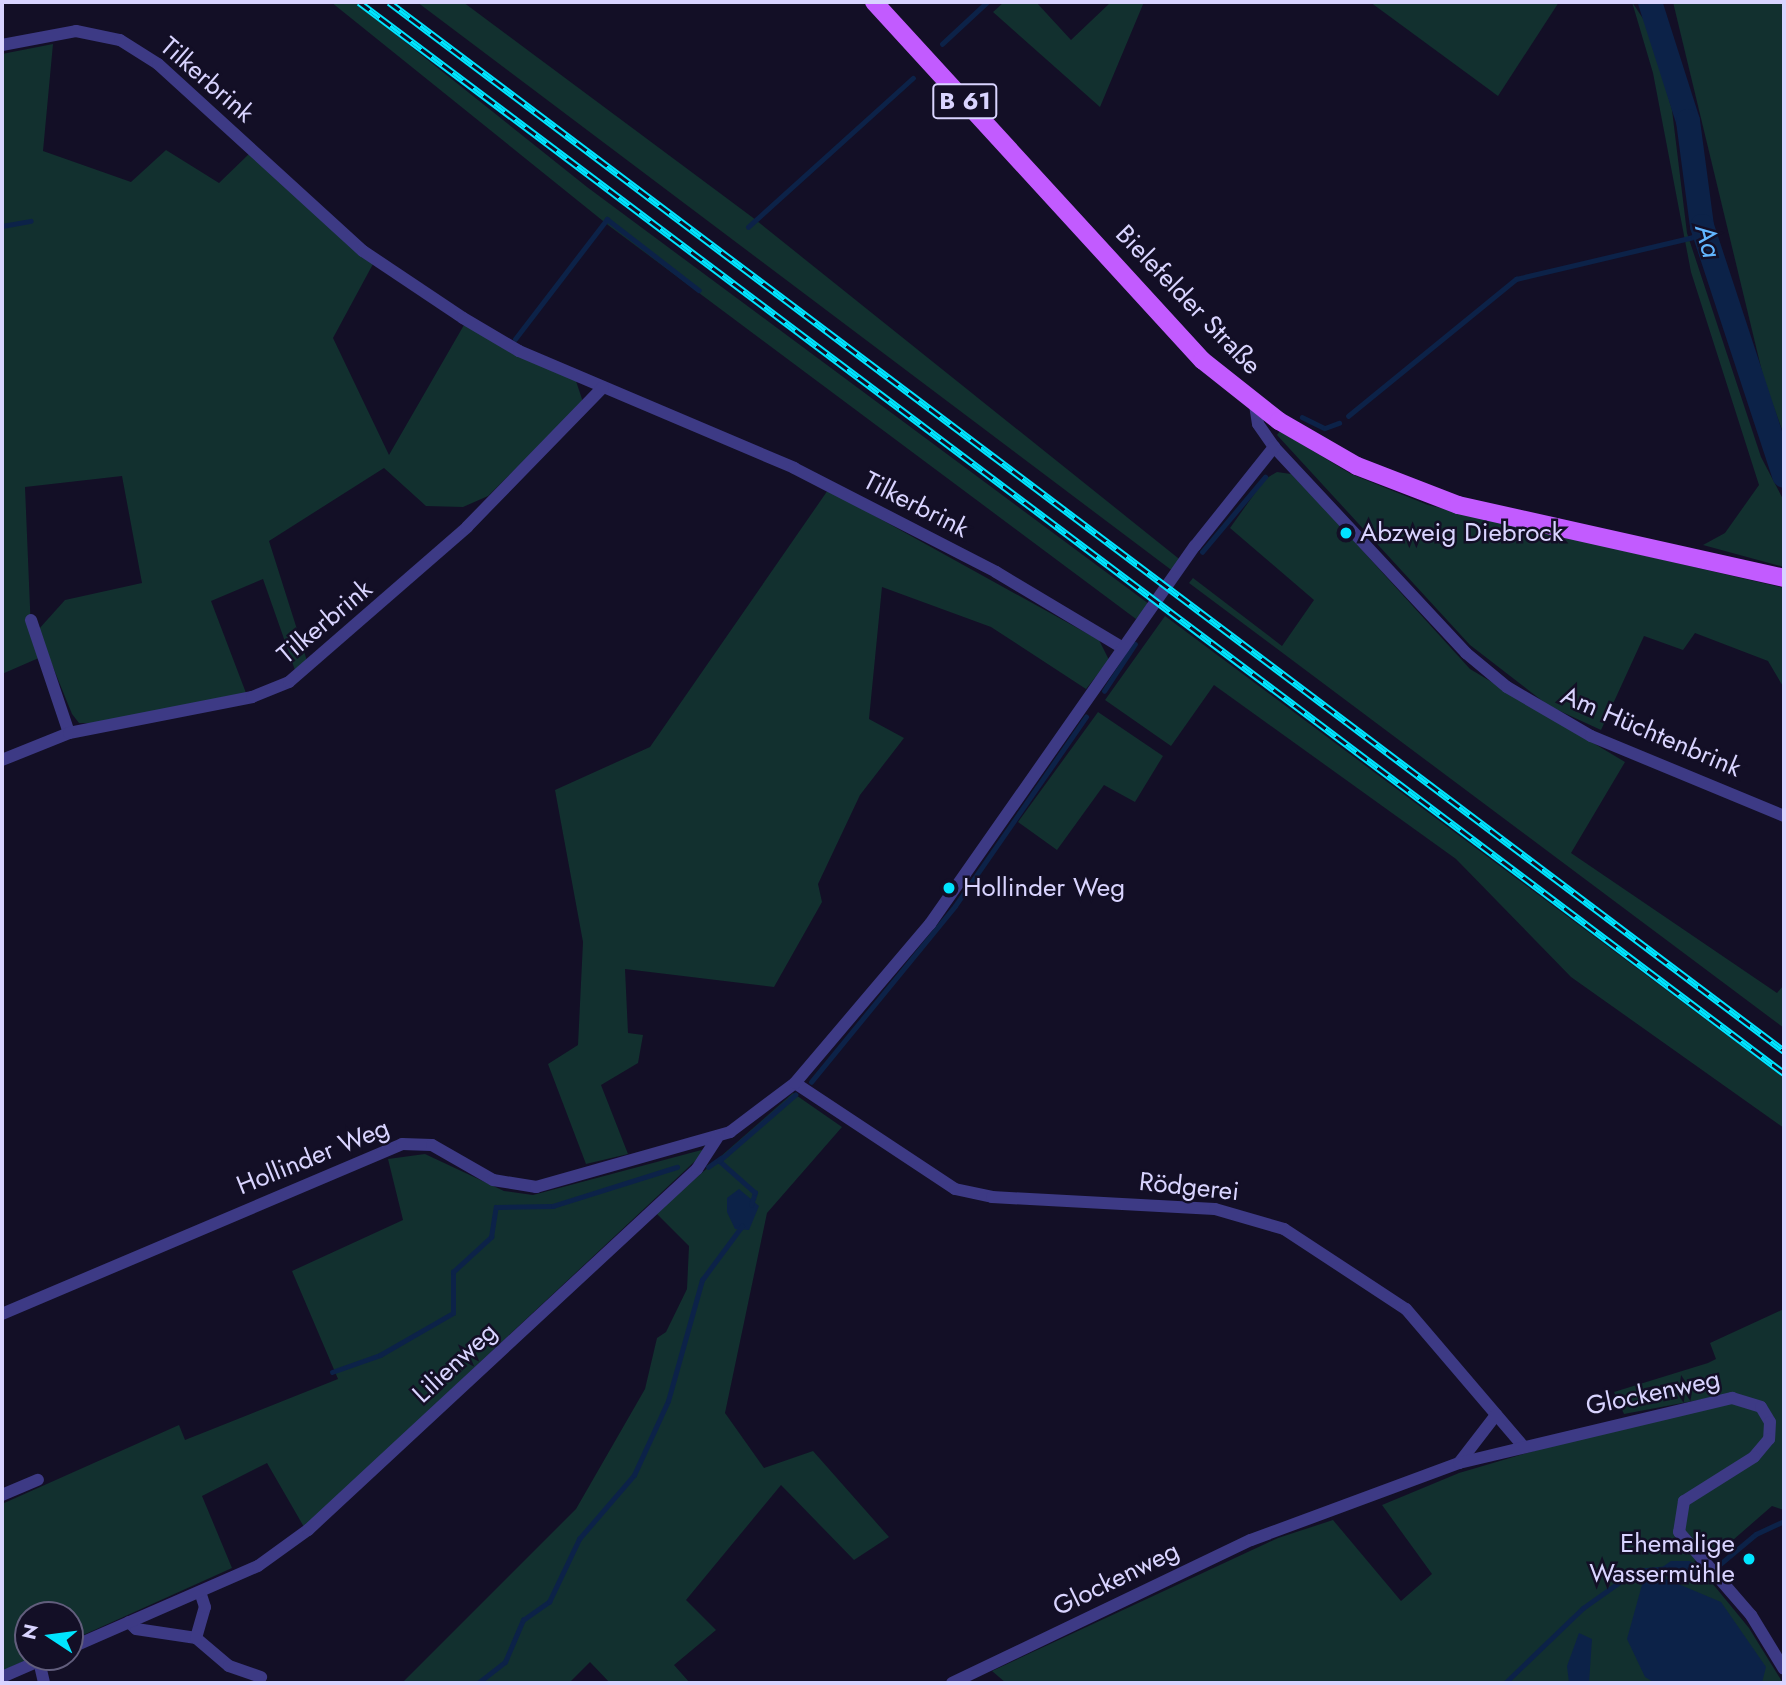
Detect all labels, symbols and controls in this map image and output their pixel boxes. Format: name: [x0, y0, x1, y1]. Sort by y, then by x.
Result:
street label: Tilkerbrink: [154, 31, 260, 129]
road number: B 61: [932, 80, 998, 122]
street label: Bielefelder Straße: [1109, 219, 1267, 381]
water label: Aa: [1687, 221, 1729, 261]
street label: Tilkerbrink: [858, 465, 974, 545]
place label: Abzweig Diebrock: [1360, 517, 1563, 549]
marker: Abzweig Diebrock: [1338, 525, 1354, 541]
street label: Tilkerbrink: [271, 573, 379, 671]
street label: Am Hüchtenbrink: [1556, 680, 1746, 784]
place label: Hollinder Weg: [963, 872, 1125, 904]
marker: Hollinder Weg: [941, 880, 957, 896]
street label: Hollinder Weg: [232, 1112, 394, 1202]
street label: Rödgerei: [1137, 1166, 1241, 1208]
street label: Lilienweg: [406, 1316, 504, 1410]
street label: Glockenweg: [1583, 1364, 1723, 1422]
place label: Ehemalige Wassermühle: [1589, 1528, 1735, 1590]
street label: Glockenweg: [1048, 1535, 1184, 1623]
marker: Ehemalige Wassermühle: [1741, 1551, 1757, 1567]
north arrow: [14, 1601, 84, 1671]
text: N: [15, 1621, 45, 1642]

